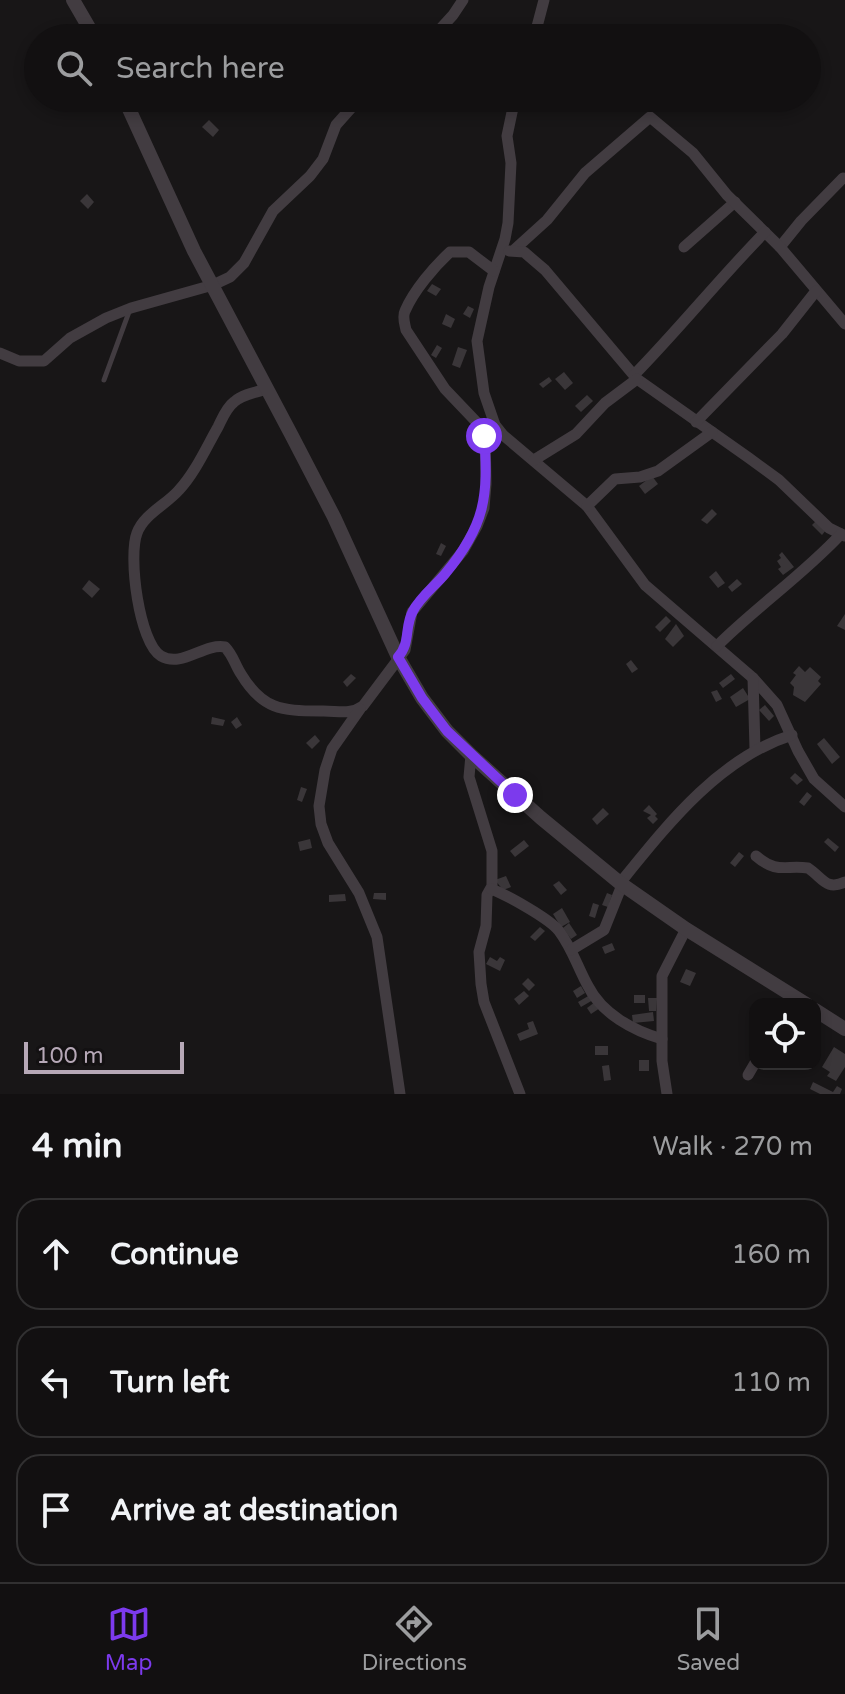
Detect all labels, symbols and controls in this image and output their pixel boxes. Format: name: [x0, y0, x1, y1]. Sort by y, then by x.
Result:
search box: [24, 24, 821, 112]
icon: search: [52, 46, 96, 90]
text: Search here: [116, 50, 285, 87]
route start: [466, 418, 502, 454]
route end: [497, 777, 533, 813]
map controls: [749, 998, 821, 1070]
button: locate: [749, 998, 821, 1070]
scale bar: [24, 1038, 184, 1074]
text: 100 m: [36, 1043, 103, 1069]
text: 4 min: [32, 1126, 123, 1167]
text: Walk · 270 m: [653, 1131, 813, 1162]
icon: ahead: [34, 1232, 78, 1276]
text: Continue: [110, 1236, 239, 1273]
text: 160 m: [731, 1239, 811, 1270]
icon: left: [34, 1360, 78, 1404]
text: Turn left: [110, 1364, 229, 1401]
text: 110 m: [731, 1367, 811, 1398]
icon: arrive: [34, 1488, 78, 1532]
text: Arrive at destination: [110, 1492, 398, 1529]
tab: Map: [105, 1602, 152, 1676]
tab: Directions: [362, 1602, 467, 1676]
tab: Saved: [677, 1602, 740, 1676]

